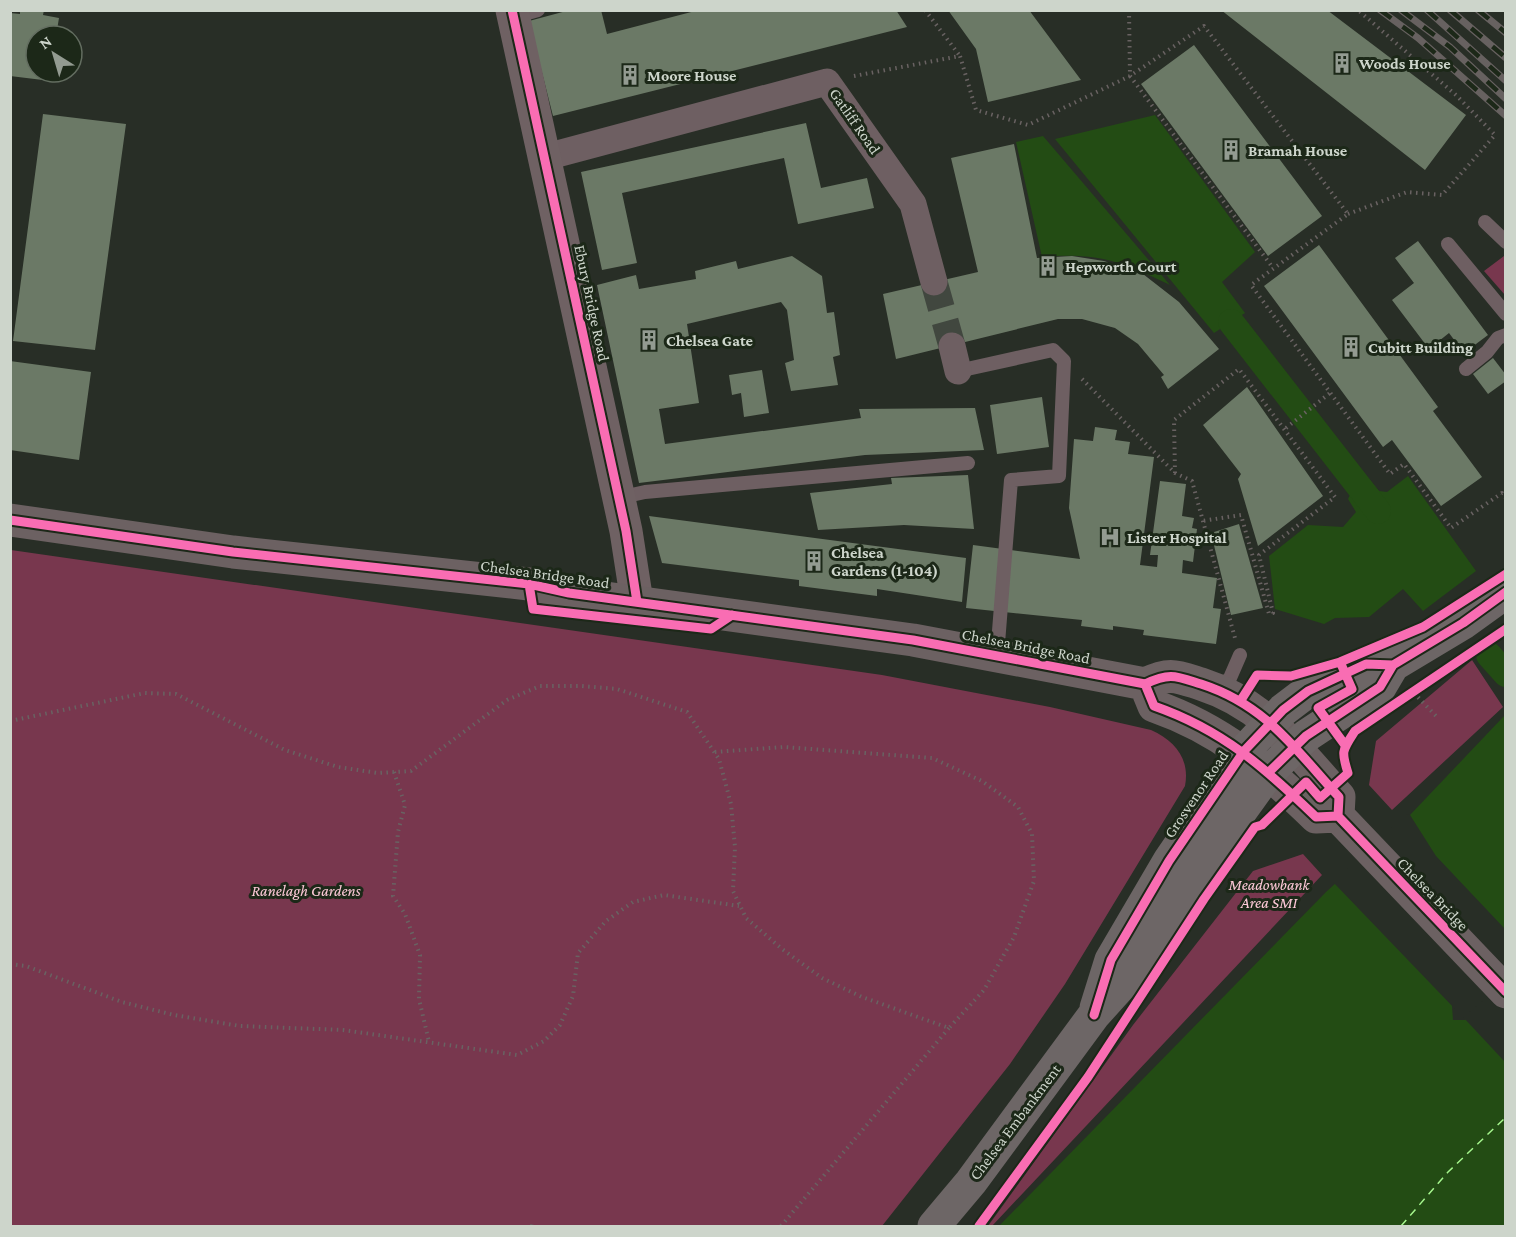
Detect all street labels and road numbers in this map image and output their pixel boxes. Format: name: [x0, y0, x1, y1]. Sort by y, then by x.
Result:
street label: Gatliff Road: [826, 85, 884, 158]
street label: Ebury Bridge Road: [570, 243, 613, 364]
street label: Chelsea Bridge Road: [479, 557, 611, 593]
street label: Chelsea Bridge Road: [960, 625, 1092, 668]
street label: Grosvenor Road: [1161, 747, 1232, 841]
street label: Chelsea Bridge: [1393, 854, 1472, 935]
street label: Chelsea Embankment: [966, 1060, 1064, 1183]

